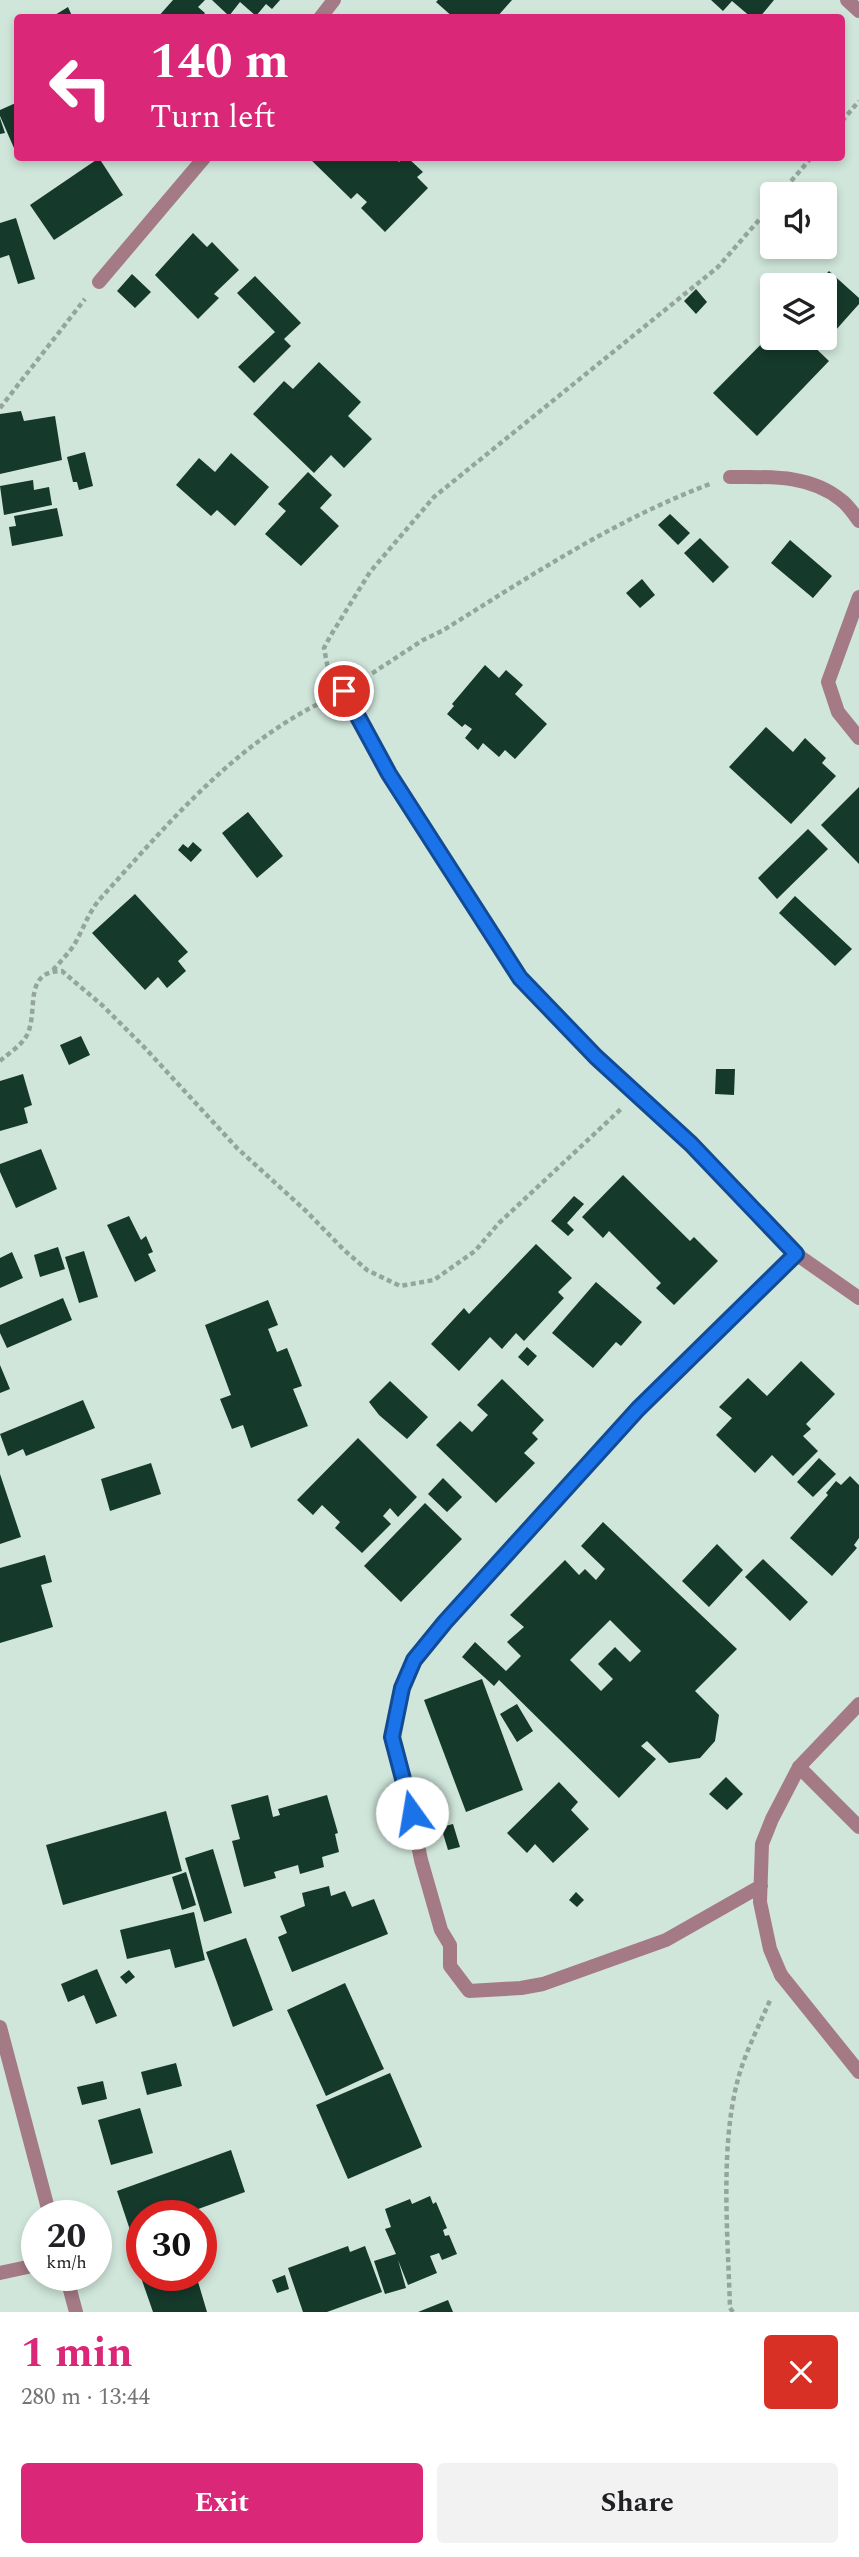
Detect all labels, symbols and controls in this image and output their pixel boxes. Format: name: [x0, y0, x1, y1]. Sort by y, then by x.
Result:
text: 140 m: [150, 25, 289, 100]
icon: left: [35, 42, 126, 133]
text: Turn left: [150, 93, 276, 142]
map controls: [760, 182, 837, 350]
button: sound: [760, 182, 837, 259]
button: layers: [760, 273, 837, 350]
pin: [314, 661, 374, 721]
icon: arrive: [325, 672, 363, 710]
position arrow: [375, 1776, 449, 1850]
speed limit sign: 30: [126, 2200, 217, 2291]
text: 20: [47, 2210, 86, 2263]
text: km/h: [46, 2249, 87, 2276]
text: 1 min: [21, 2322, 133, 2385]
button: close: [764, 2335, 838, 2409]
text: 280 m · 13:44: [21, 2380, 150, 2415]
button: Exit: [21, 2463, 423, 2543]
button: Share: [437, 2463, 838, 2543]

